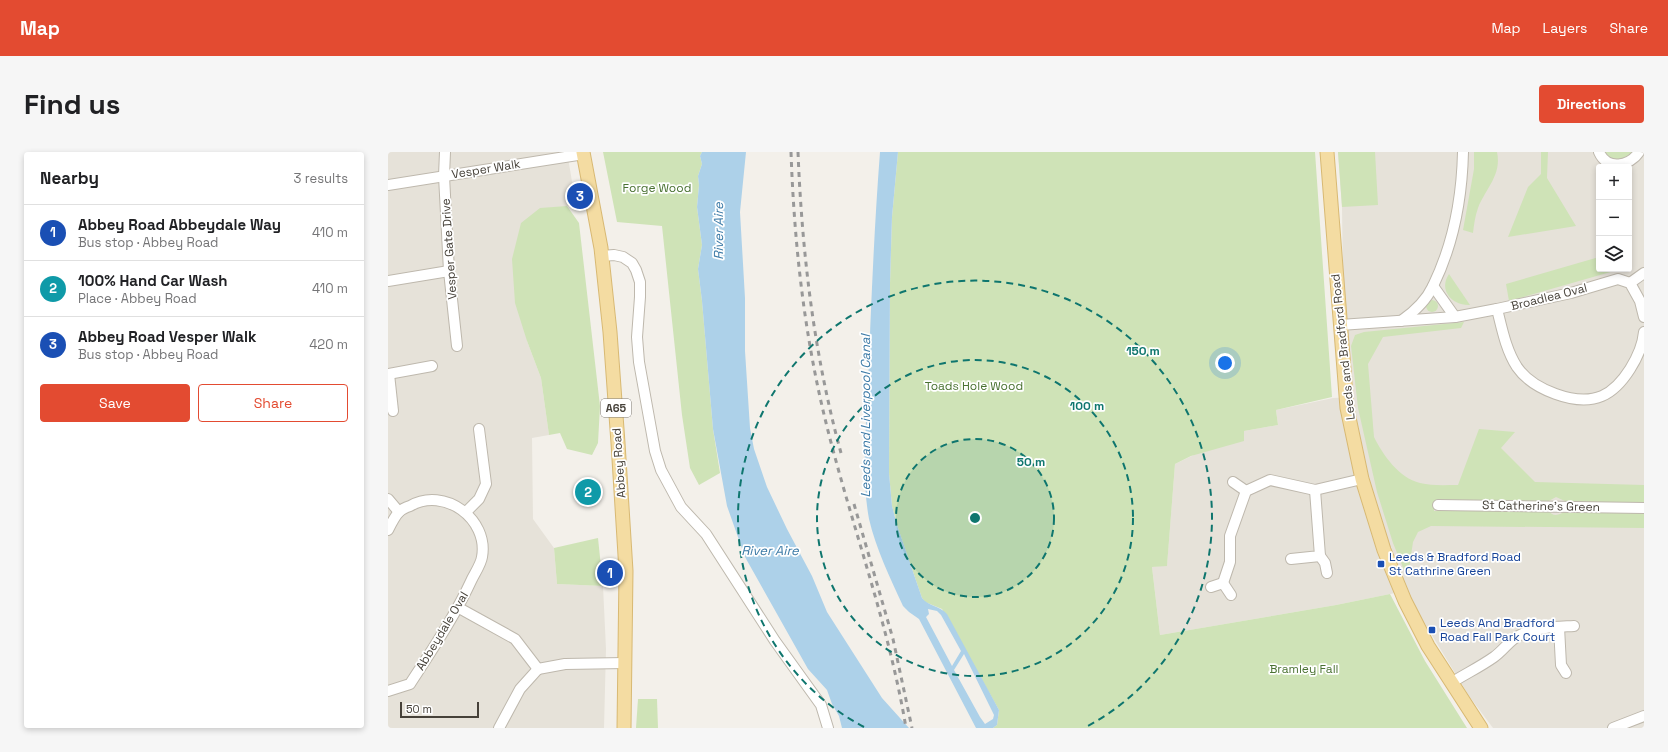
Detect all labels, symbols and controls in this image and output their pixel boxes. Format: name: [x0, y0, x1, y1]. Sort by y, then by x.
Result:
text: Map: [20, 16, 60, 41]
text: Map: [1491, 19, 1521, 37]
text: Layers: [1543, 19, 1587, 37]
text: Share: [1609, 19, 1648, 37]
button: Directions: [1539, 85, 1644, 123]
text: Find us: [24, 86, 121, 122]
street label: Vesper Walk: [450, 156, 522, 182]
map controls: [1596, 164, 1632, 272]
button: +: [1596, 164, 1632, 200]
text: Nearby: [40, 167, 99, 189]
text: 3 results: [294, 170, 348, 187]
park label: Forge Wood: [623, 180, 691, 196]
pin: 3: [567, 181, 593, 211]
street label: Vesper Gate Drive: [437, 198, 461, 300]
button: −: [1596, 200, 1632, 236]
water label: River Aire: [710, 201, 727, 260]
text: Abbey Road Abbeydale Way: [78, 215, 281, 234]
text: 1: [50, 224, 56, 241]
text: 410 m: [312, 224, 348, 241]
text: Bus stop · Abbey Road: [78, 234, 218, 251]
button: layers: [1596, 236, 1632, 272]
text: 100% Hand Car Wash: [78, 271, 228, 290]
street label: Leeds and Bradford Road: [1327, 273, 1359, 421]
text: 2: [49, 280, 57, 297]
text: 410 m: [312, 280, 348, 297]
street label: Broadlea Oval: [1509, 280, 1589, 314]
text: Place · Abbey Road: [78, 290, 197, 307]
text: Abbey Road Vesper Walk: [78, 327, 256, 346]
water label: Leeds and Liverpool Canal: [857, 333, 874, 498]
text: 3: [49, 336, 57, 353]
text: 420 m: [309, 336, 348, 353]
text: 150 m: [1126, 343, 1160, 359]
text: Bus stop · Abbey Road: [78, 346, 218, 363]
your location: [1215, 353, 1235, 373]
park label: Toads Hole Wood: [925, 378, 1023, 394]
button: Save: [40, 384, 190, 422]
button: Share: [198, 384, 348, 422]
text: 100 m: [1070, 398, 1104, 414]
road number: A65: [601, 399, 631, 417]
street label: Abbey Road: [609, 428, 629, 498]
text: 50 m: [1017, 454, 1045, 470]
pin: 2: [575, 477, 601, 507]
street label: St Catherine's Green: [1482, 497, 1600, 515]
centre of rings: [968, 511, 982, 525]
water label: River Aire: [741, 542, 800, 559]
place label: Leeds & Bradford Road St Cathrine Green: [1389, 549, 1521, 579]
pin: 1: [597, 558, 623, 588]
marker: Leeds & Bradford Road St Cathrine Green: [1376, 559, 1386, 569]
street label: Abbeydale Oval: [412, 589, 472, 673]
place label: Leeds And Bradford Road Fall Park Court: [1440, 615, 1555, 645]
marker: Leeds And Bradford Road Fall Park Court: [1427, 625, 1437, 635]
park label: Bramley Fall: [1269, 661, 1339, 677]
scale bar: [400, 700, 479, 719]
text: 50 m: [406, 702, 432, 716]

